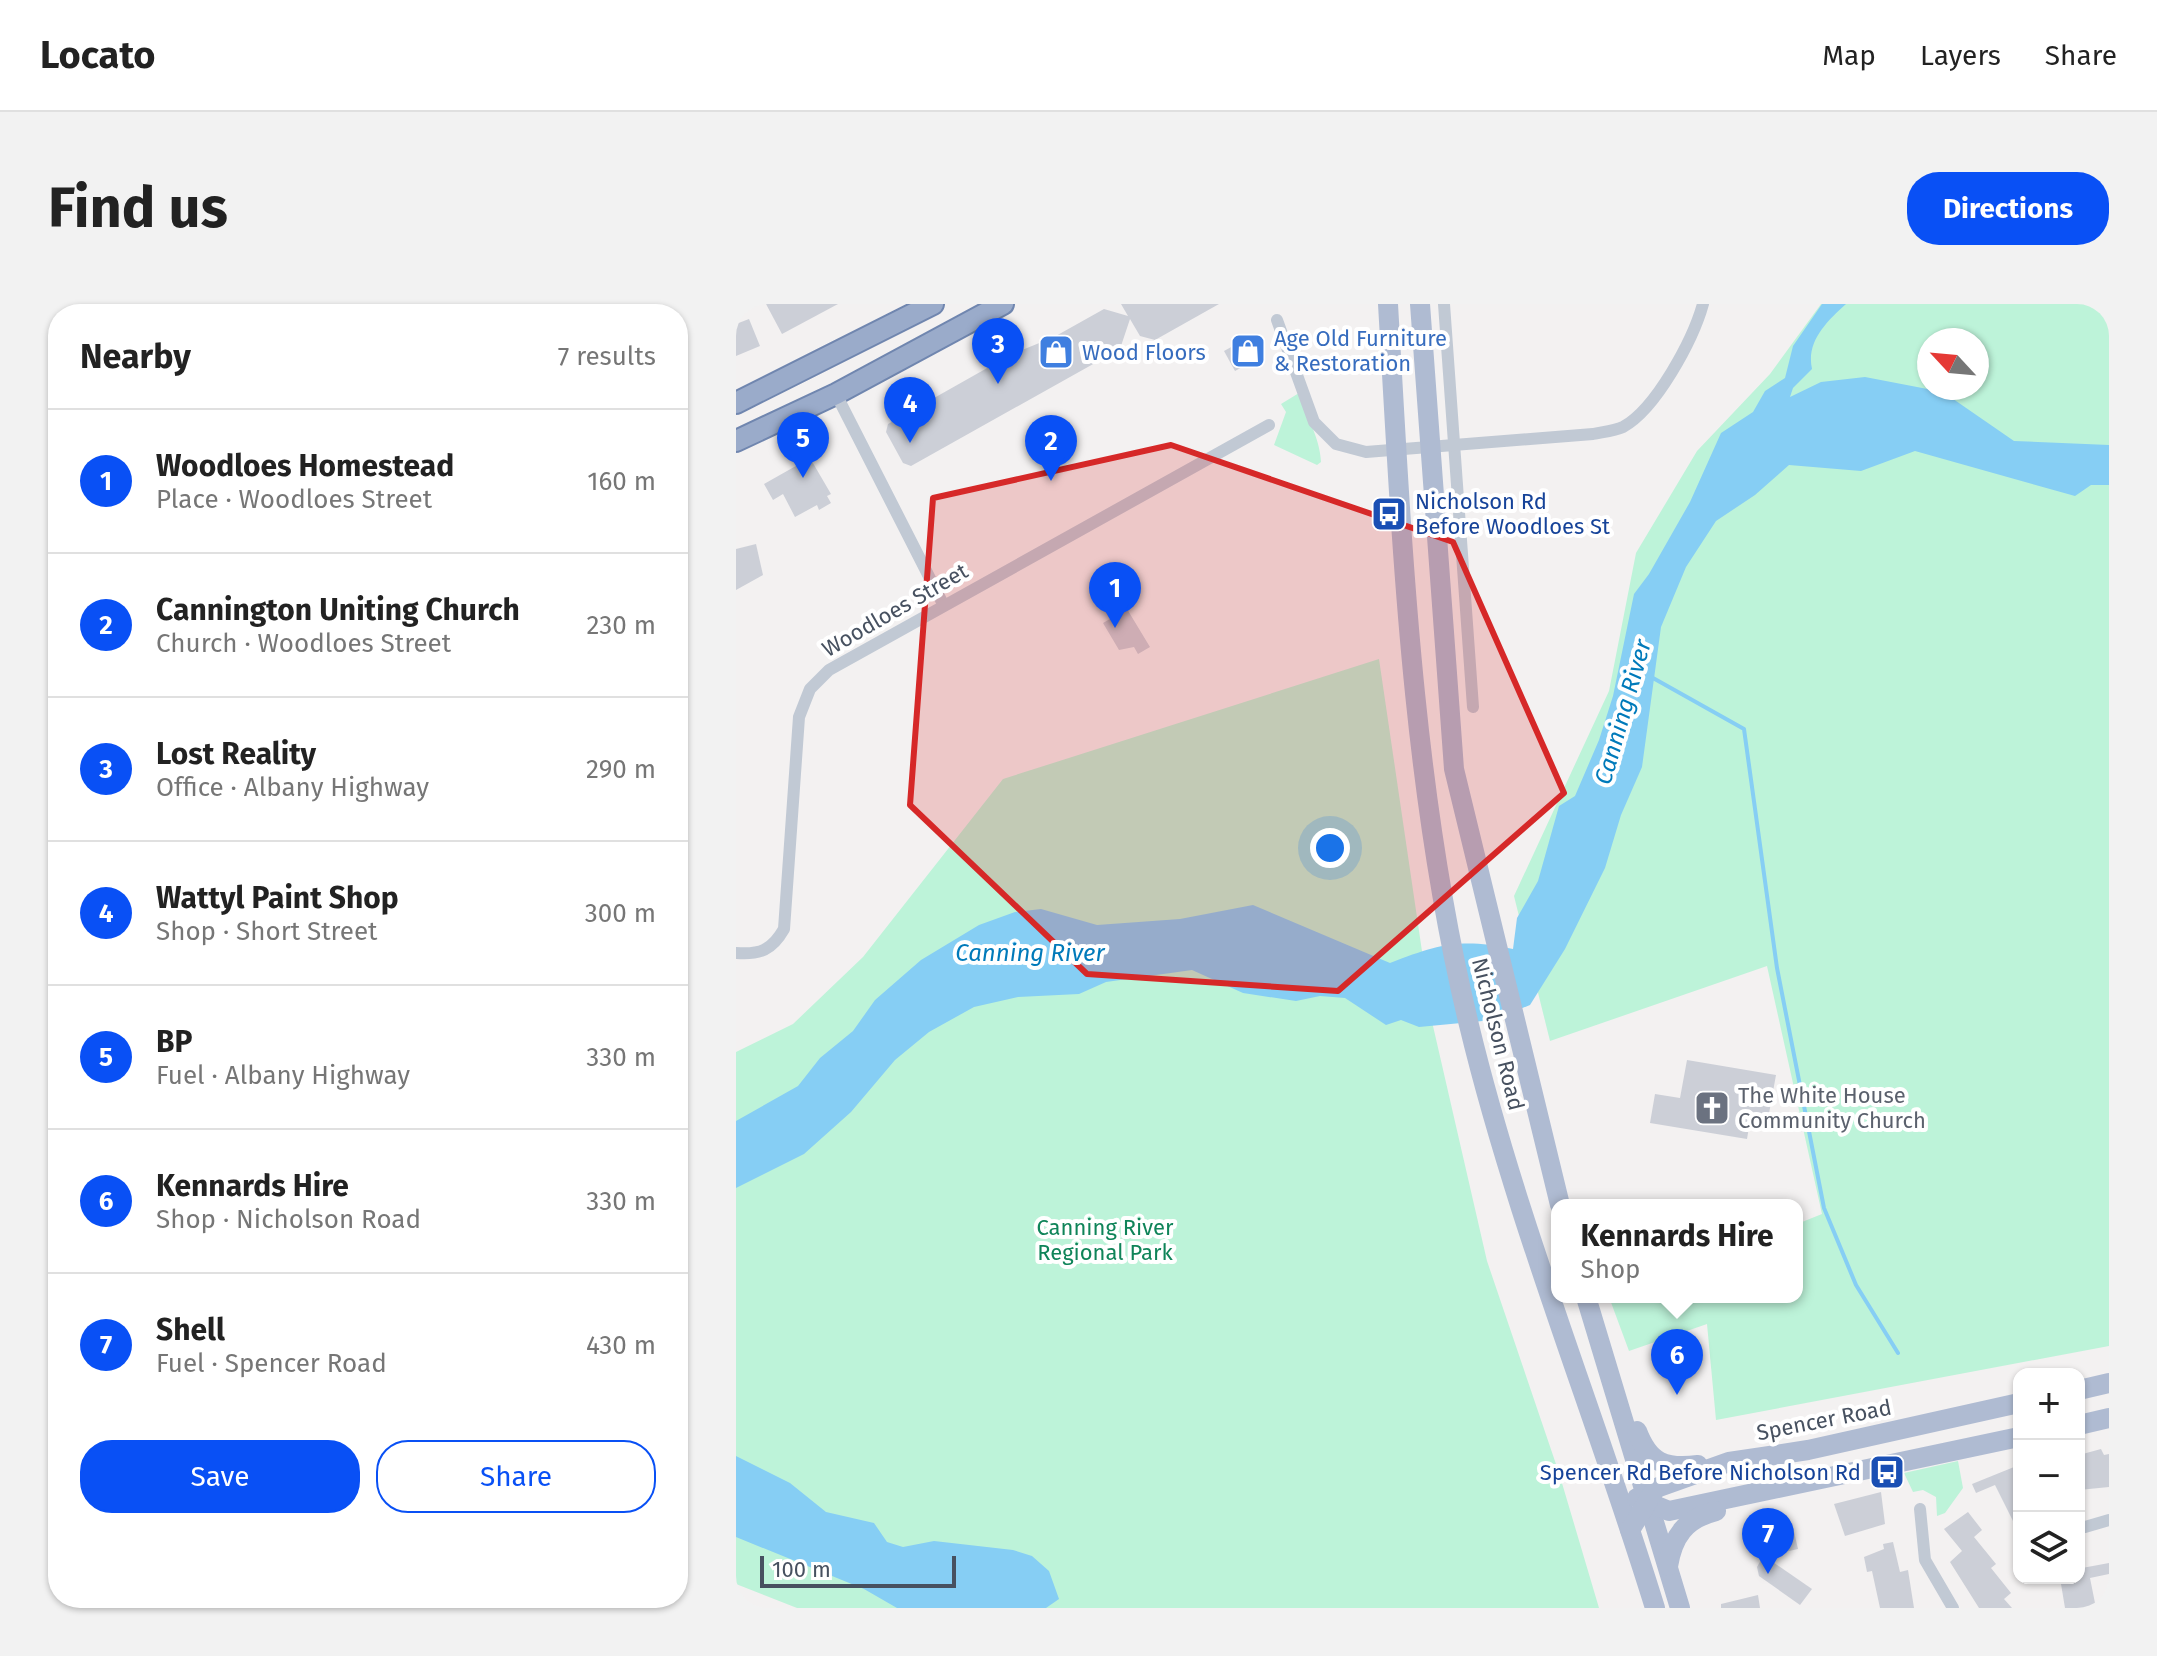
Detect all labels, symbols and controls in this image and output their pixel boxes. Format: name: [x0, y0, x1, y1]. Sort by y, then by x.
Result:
text: Locato: [40, 32, 156, 78]
text: Map: [1822, 39, 1876, 72]
text: Layers: [1920, 39, 2001, 72]
text: Share: [2045, 39, 2117, 72]
button: Directions: [1907, 172, 2109, 245]
text: Find us: [48, 175, 228, 242]
pin: 3: [972, 318, 1024, 384]
place label: Age Old Furniture & Restoration: [1274, 325, 1447, 377]
north arrow: [1917, 328, 1989, 400]
shop icon: Age Old Furniture & Restoration: [1229, 332, 1267, 370]
shop icon: Wood Floors: [1037, 333, 1075, 371]
text: Nearby: [80, 336, 191, 377]
place label: Wood Floors: [1082, 339, 1206, 366]
text: 7 results: [558, 341, 656, 372]
pin: 4: [884, 377, 936, 443]
pin: 5: [777, 412, 829, 478]
pin: 2: [1025, 415, 1077, 481]
text: Woodloes Homestead: [156, 448, 454, 484]
text: 1: [100, 466, 112, 497]
text: 160 m: [587, 466, 656, 497]
text: Place · Woodloes Street: [156, 484, 432, 515]
place label: Nicholson Rd Before Woodloes St: [1415, 488, 1610, 540]
bus stop icon: Nicholson Rd Before Woodloes St: [1370, 495, 1408, 533]
street label: Woodloes Street: [817, 557, 973, 663]
pin: 1: [1089, 562, 1141, 628]
text: Cannington Uniting Church: [156, 592, 520, 628]
text: 2: [99, 610, 113, 641]
text: 230 m: [587, 610, 656, 641]
text: Church · Woodloes Street: [156, 628, 451, 659]
water label: Canning River: [1589, 636, 1657, 788]
text: Lost Reality: [156, 736, 316, 772]
text: 3: [99, 754, 113, 785]
text: 290 m: [586, 754, 656, 785]
text: Office · Albany Highway: [156, 772, 429, 803]
your location: [1310, 828, 1350, 868]
text: Wattyl Paint Shop: [156, 880, 399, 916]
text: 4: [99, 898, 113, 929]
text: 300 m: [585, 898, 656, 929]
text: Shop · Short Street: [156, 916, 378, 947]
water label: Canning River: [955, 939, 1105, 967]
street label: Nicholson Road: [1466, 955, 1530, 1113]
text: BP: [156, 1024, 193, 1060]
text: 5: [99, 1042, 113, 1073]
text: 330 m: [586, 1042, 656, 1073]
text: Fuel · Albany Highway: [156, 1060, 410, 1091]
place label: The White House Community Church: [1738, 1082, 1926, 1134]
church icon: The White House Community Church: [1693, 1089, 1731, 1127]
text: Kennards Hire: [156, 1168, 349, 1204]
text: 6: [99, 1186, 113, 1217]
text: 330 m: [586, 1186, 656, 1217]
popup: [1551, 1199, 1803, 1303]
text: Shop · Nicholson Road: [156, 1204, 421, 1235]
park label: Canning River Regional Park: [1037, 1214, 1174, 1266]
text: Kennards Hire: [1581, 1218, 1773, 1254]
text: Shop: [1581, 1254, 1641, 1285]
text: Shell: [156, 1312, 225, 1348]
pin: 6: [1651, 1329, 1703, 1395]
text: 7: [100, 1330, 112, 1361]
text: 430 m: [586, 1330, 656, 1361]
text: Fuel · Spencer Road: [156, 1348, 387, 1379]
map controls: [2013, 1368, 2085, 1584]
button: +: [2013, 1368, 2085, 1440]
street label: Spencer Road: [1754, 1394, 1894, 1446]
button: Save: [80, 1440, 360, 1513]
button: Share: [376, 1440, 656, 1513]
button: −: [2013, 1440, 2085, 1512]
bus stop icon: Spencer Rd Before Nicholson Rd: [1868, 1453, 1906, 1491]
place label: Spencer Rd Before Nicholson Rd: [1540, 1459, 1861, 1486]
pin: 7: [1742, 1508, 1794, 1574]
button: layers: [2013, 1512, 2085, 1584]
scale bar: [760, 1552, 956, 1588]
text: 100 m: [772, 1556, 831, 1583]

